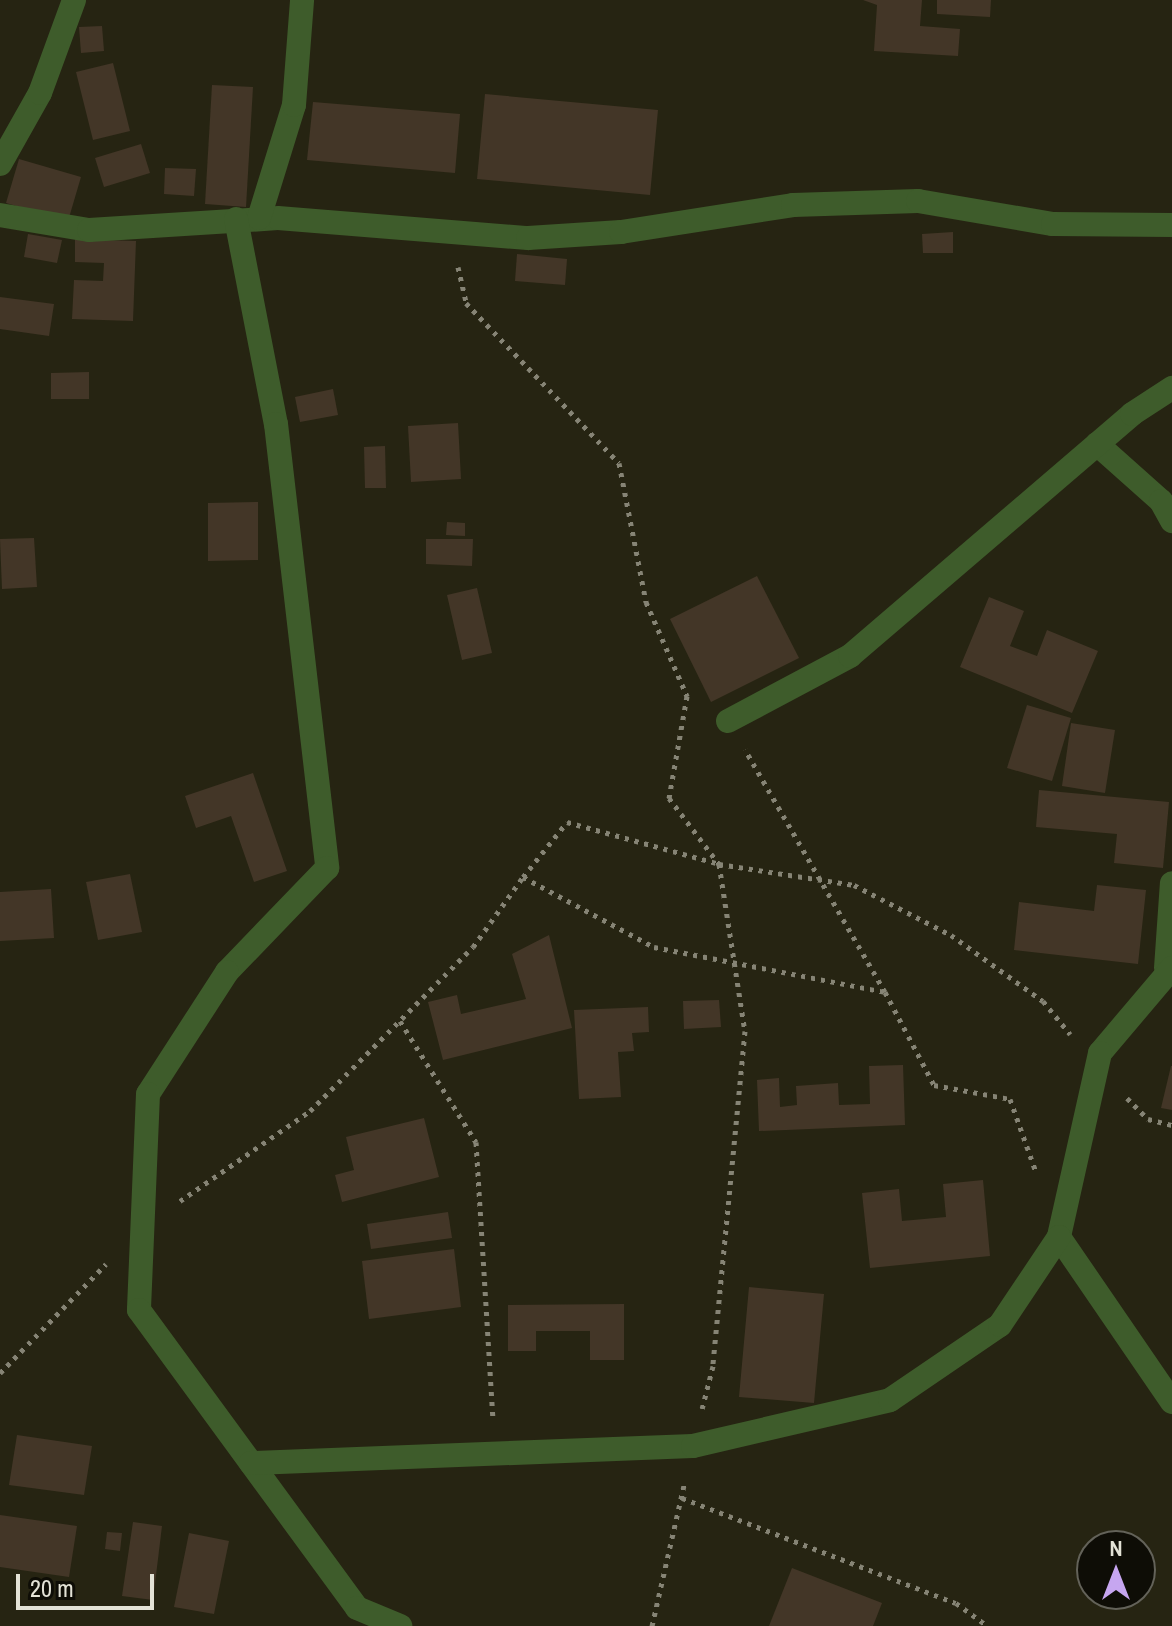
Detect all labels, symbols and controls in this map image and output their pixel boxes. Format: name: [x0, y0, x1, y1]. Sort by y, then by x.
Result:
north arrow: [1076, 1530, 1156, 1610]
text: N: [1109, 1533, 1123, 1563]
scale bar: [20, 1558, 158, 1608]
text: 20 m: [30, 1572, 74, 1604]

